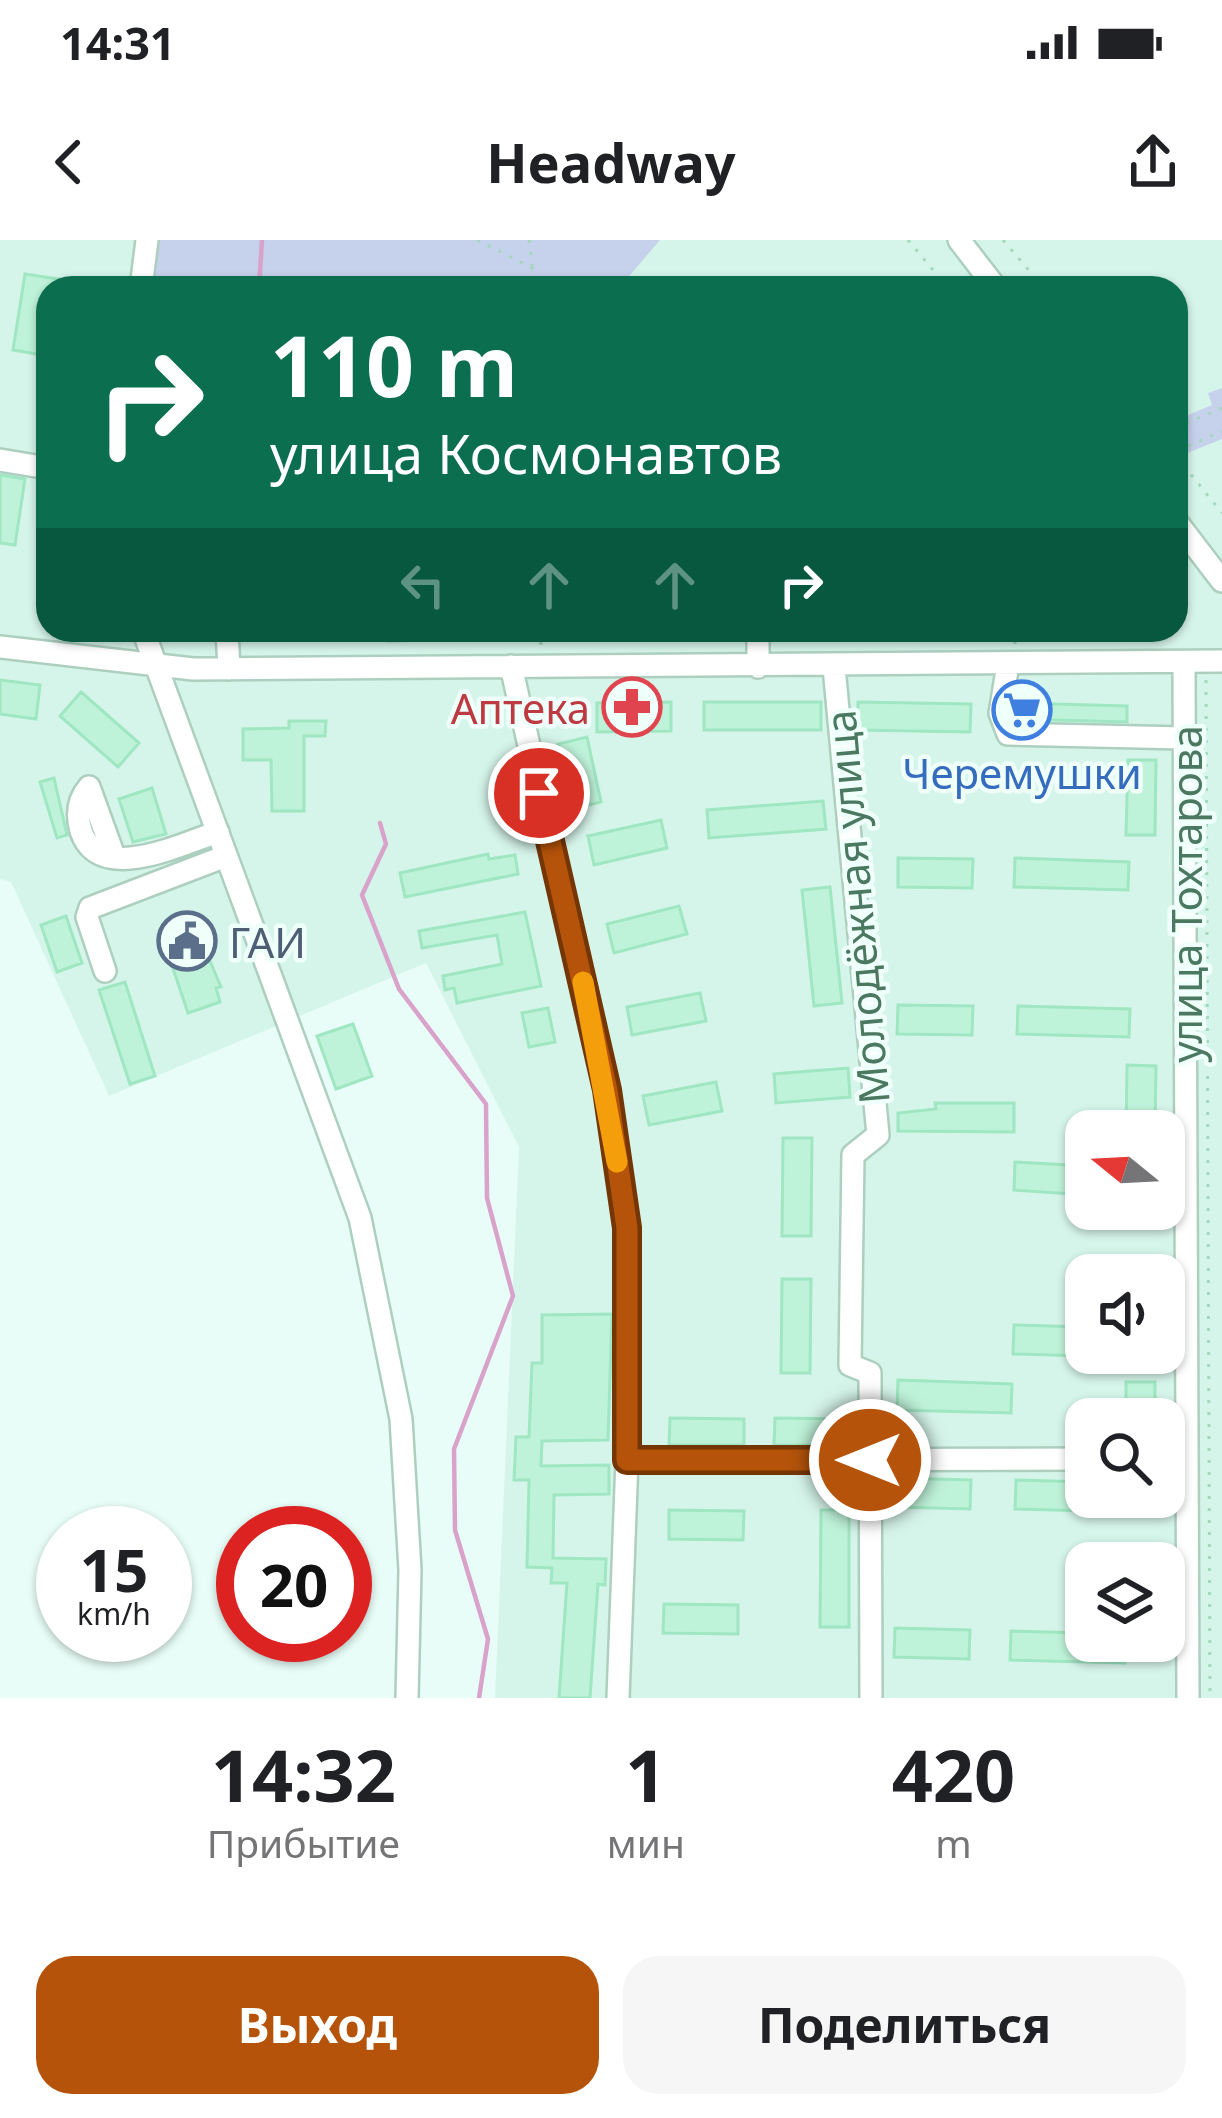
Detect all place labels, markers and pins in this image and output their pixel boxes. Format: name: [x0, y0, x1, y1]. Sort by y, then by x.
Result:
pharmacy icon: Аптека: [601, 676, 663, 738]
place label: Аптека: [451, 679, 590, 736]
supermarket icon: Черемушки: [991, 679, 1053, 741]
pin: [488, 742, 590, 844]
place label: Черемушки: [902, 744, 1142, 801]
public building icon: ГАИ: [156, 910, 218, 972]
place label: ГАИ: [229, 913, 306, 970]

